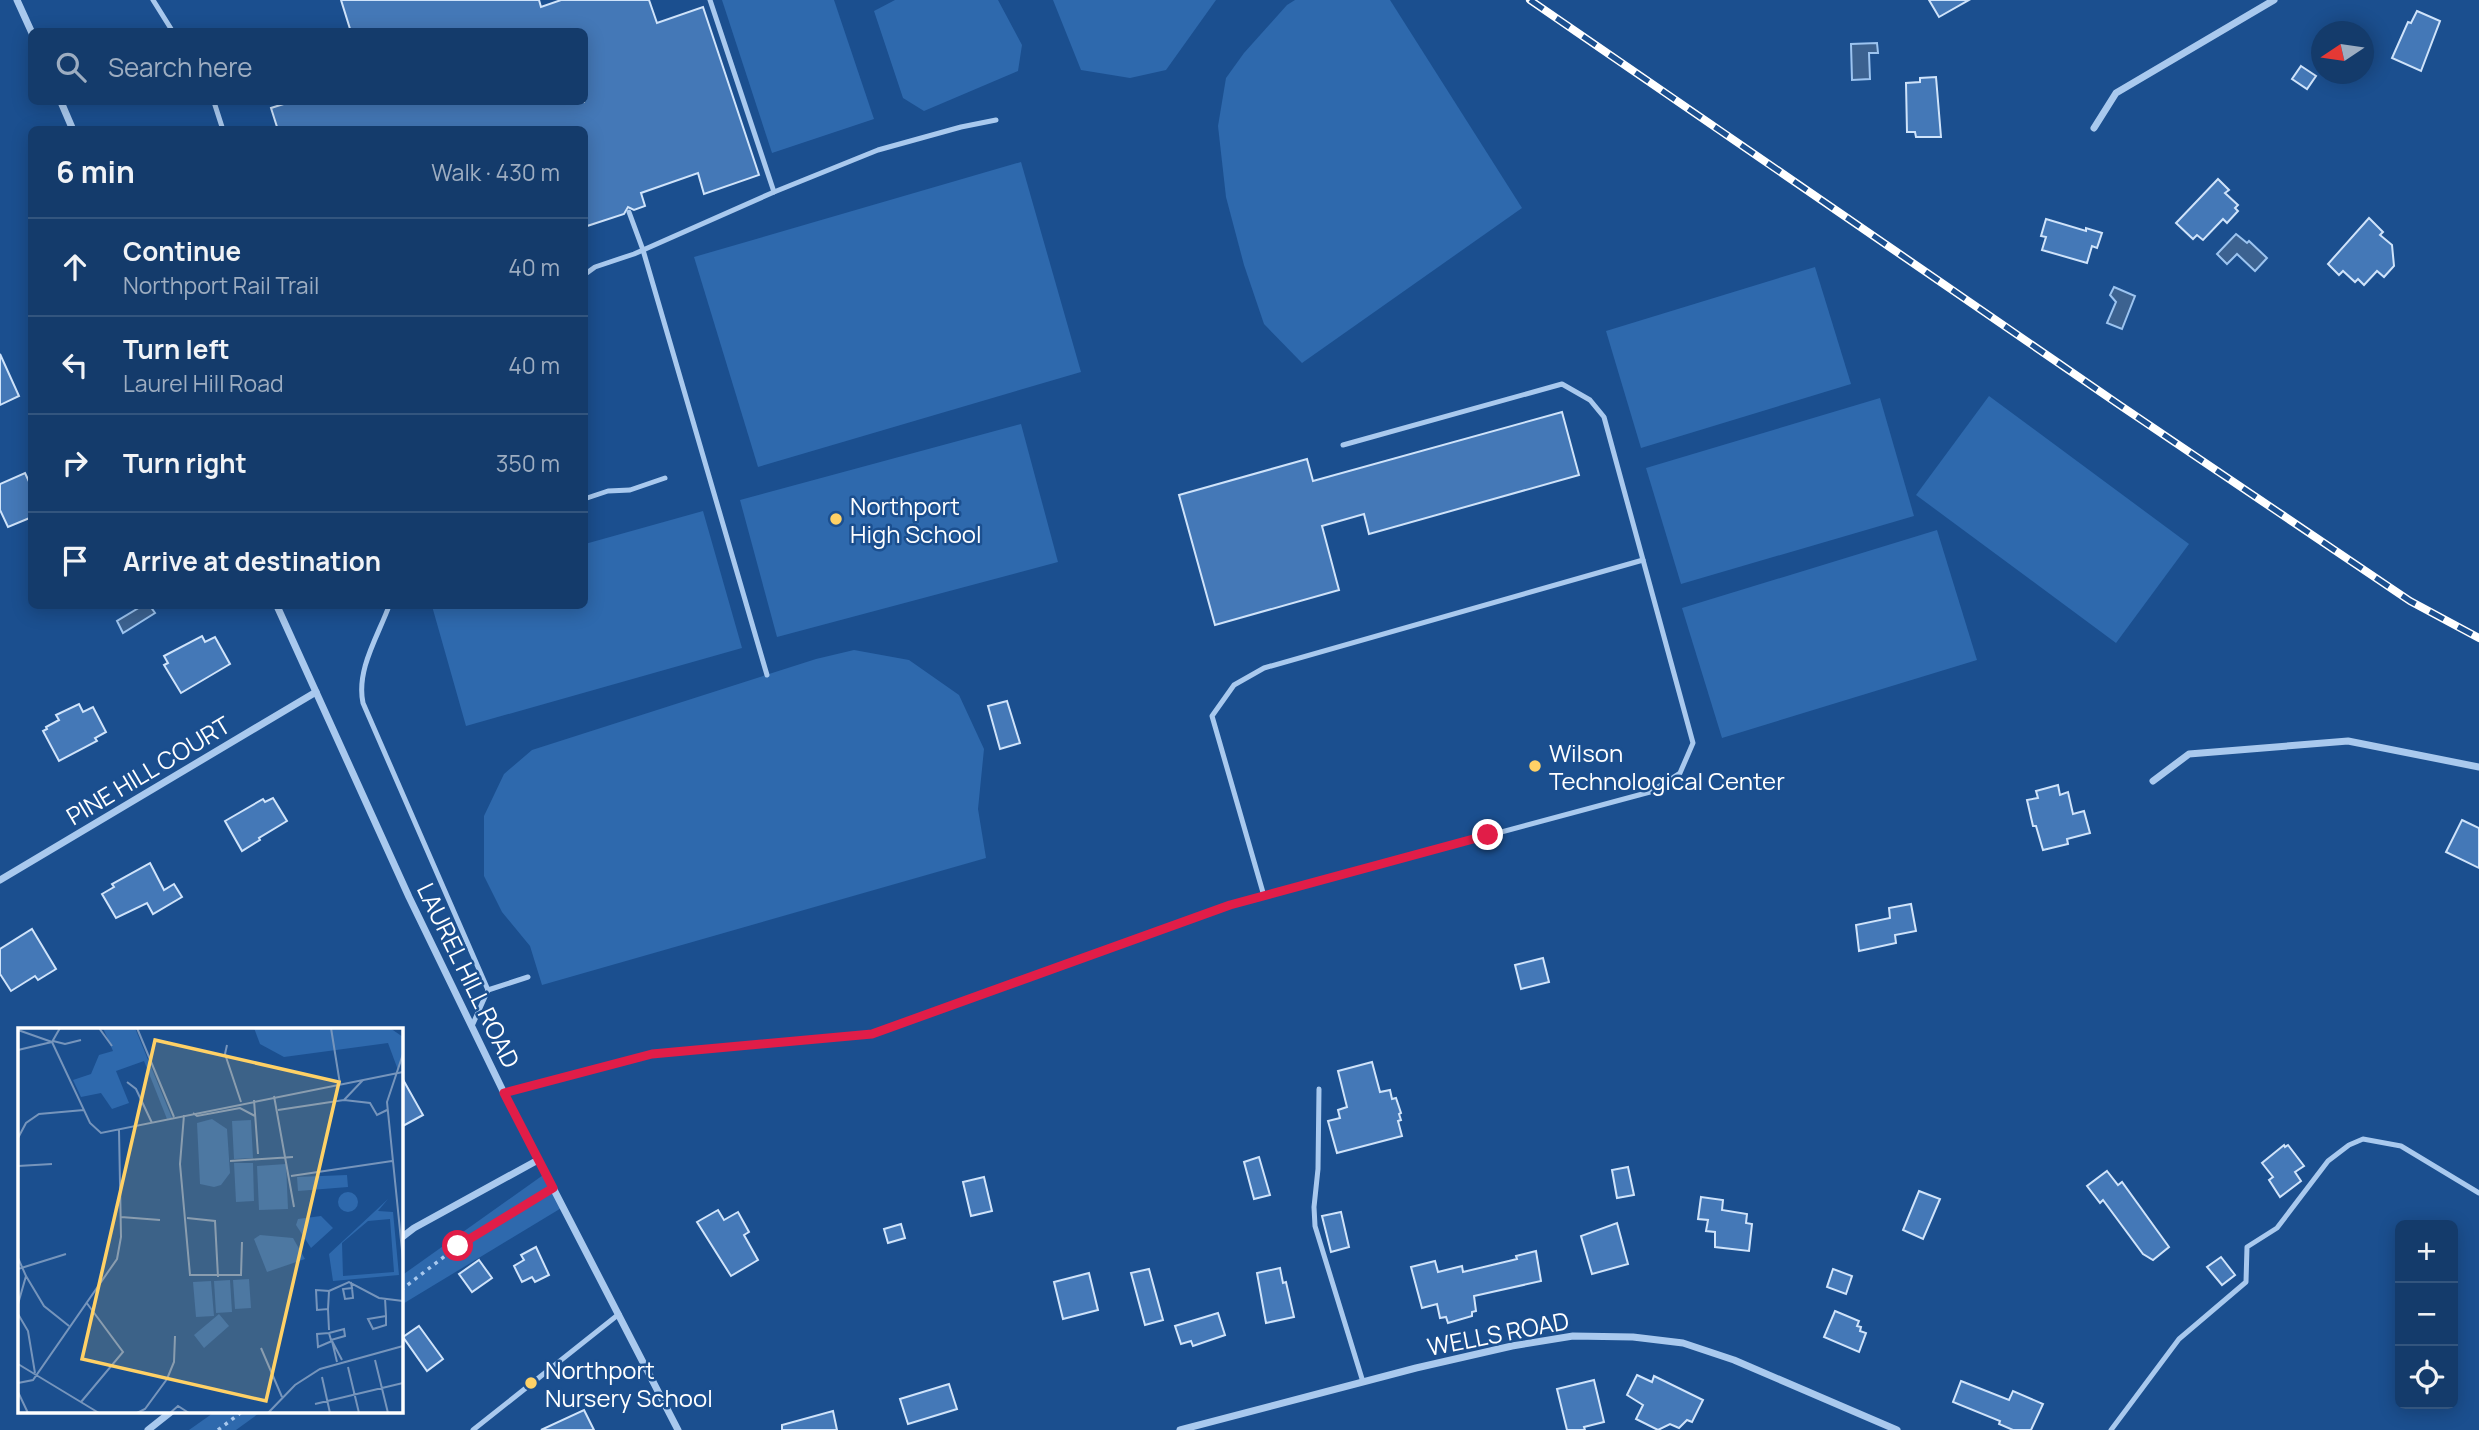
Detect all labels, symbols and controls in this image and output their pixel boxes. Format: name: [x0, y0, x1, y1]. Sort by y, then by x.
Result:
north arrow: [2311, 21, 2374, 84]
search box: [28, 28, 588, 105]
icon: search: [52, 48, 90, 86]
text: Search here: [108, 49, 253, 85]
text: 6 min: [56, 151, 135, 192]
text: Walk · 430 m: [431, 156, 560, 188]
text: Continue: [123, 233, 241, 269]
icon: ahead: [56, 248, 94, 286]
text: 40 m: [508, 251, 560, 283]
text: Northport Rail Trail: [123, 269, 319, 301]
text: Turn left: [123, 331, 230, 367]
icon: left: [56, 346, 94, 384]
text: 40 m: [508, 349, 560, 381]
text: Laurel Hill Road: [123, 367, 284, 399]
icon: right: [56, 444, 94, 482]
text: Turn right: [123, 445, 247, 481]
text: 350 m: [496, 447, 560, 479]
place label: Northport High School: [850, 489, 982, 550]
marker: Northport High School: [828, 511, 844, 527]
icon: arrive: [56, 542, 94, 580]
text: Arrive at destination: [123, 543, 381, 579]
street label: PINE HILL COURT: [60, 708, 237, 832]
place label: Wilson Technological Center: [1549, 736, 1785, 797]
marker: Wilson Technological Center: [1527, 758, 1543, 774]
route end: [1472, 819, 1503, 850]
street label: LAUREL HILL ROAD: [410, 877, 528, 1073]
inset map: [18, 1028, 402, 1412]
map controls: [2395, 1220, 2458, 1409]
button: +: [2395, 1220, 2458, 1283]
route start: [442, 1230, 473, 1261]
button: −: [2395, 1283, 2458, 1346]
street label: WELLS ROAD: [1424, 1303, 1572, 1363]
button: locate: [2395, 1346, 2458, 1409]
place label: Northport Nursery School: [545, 1353, 713, 1414]
marker: Northport Nursery School: [523, 1375, 539, 1391]

